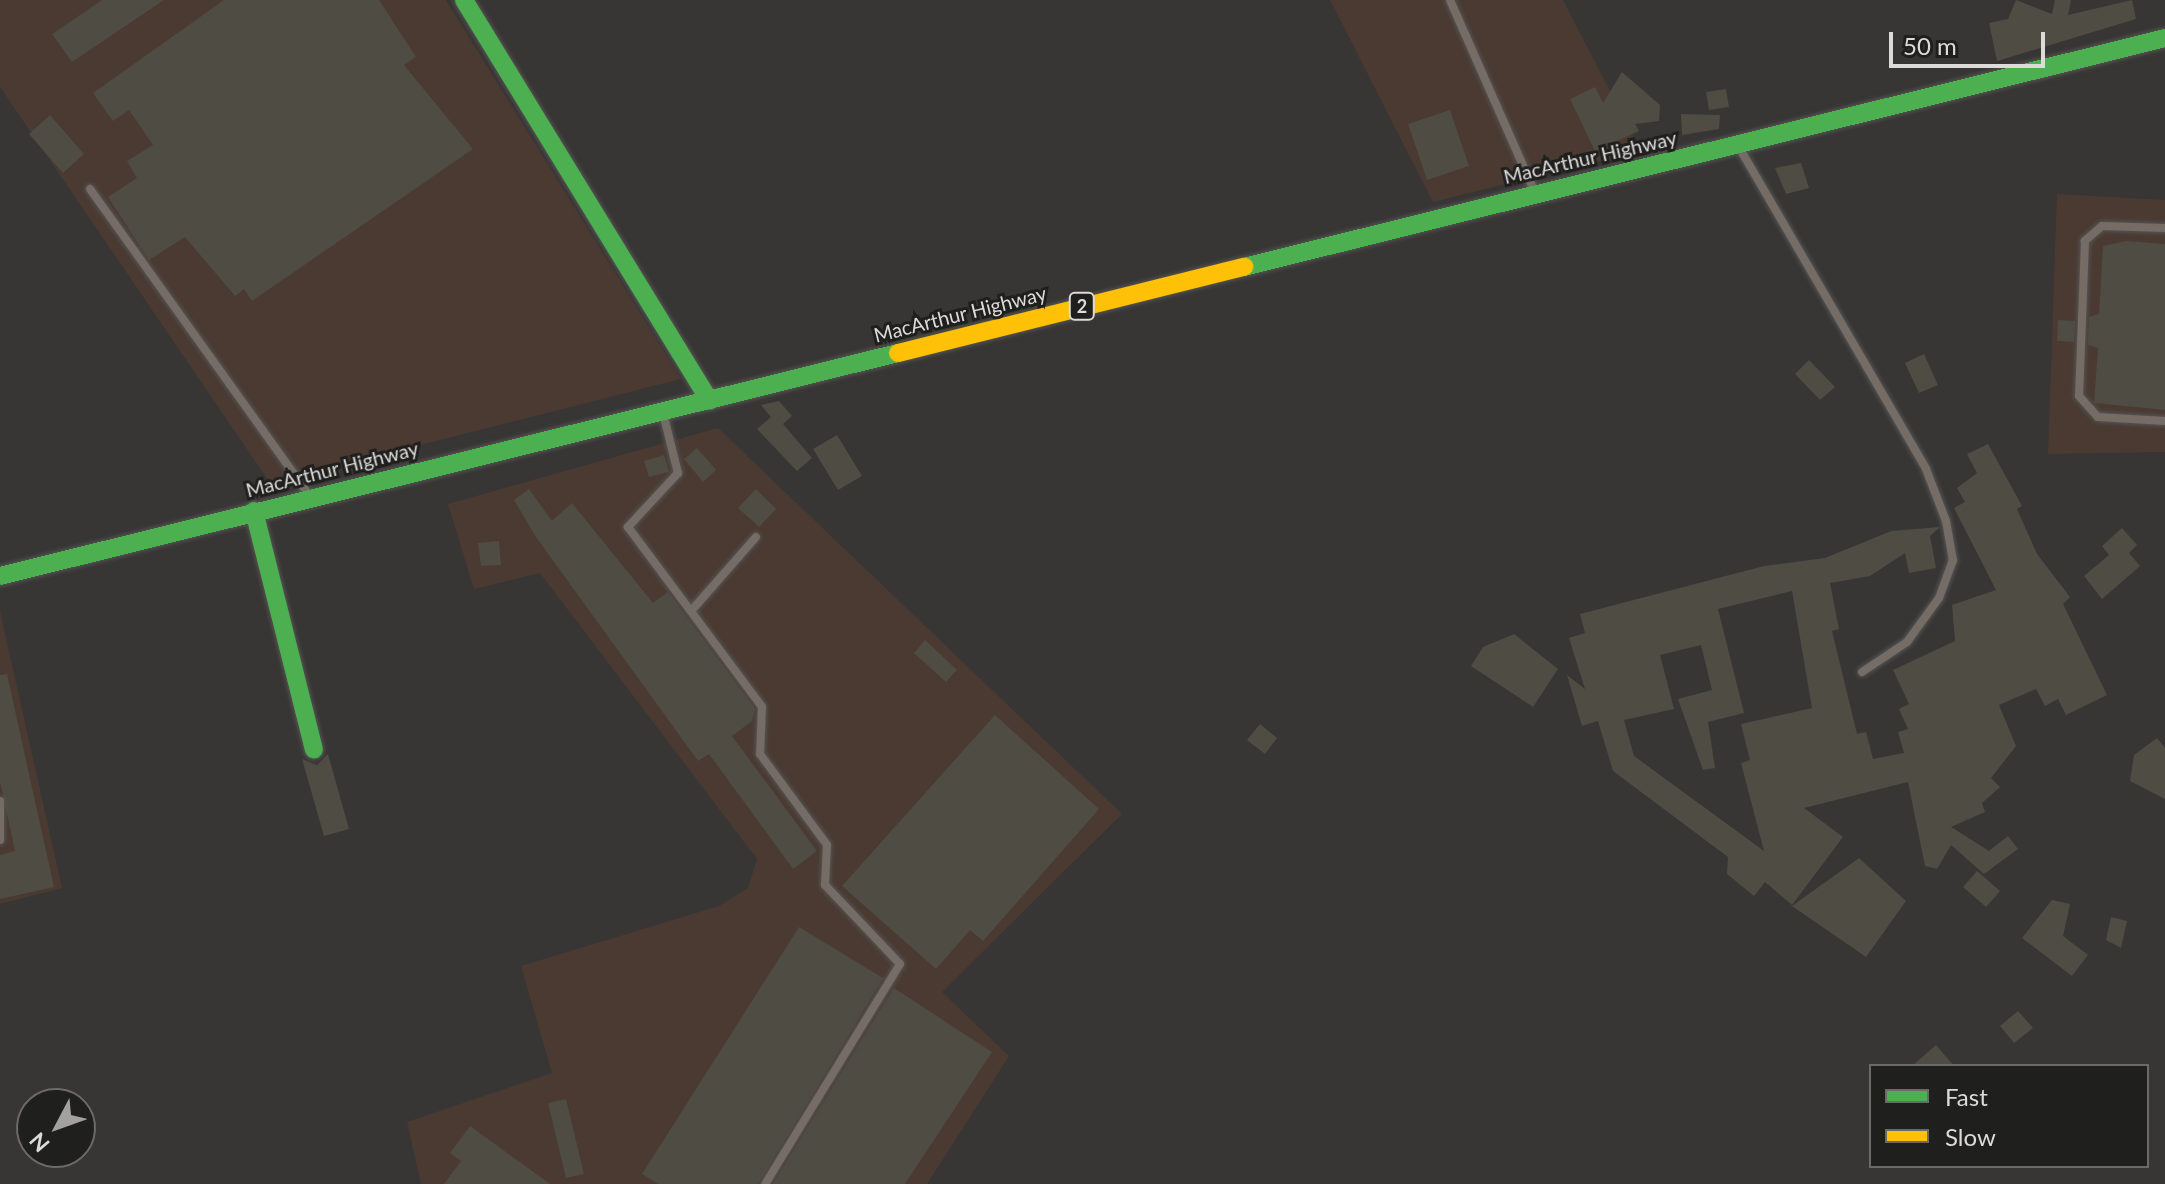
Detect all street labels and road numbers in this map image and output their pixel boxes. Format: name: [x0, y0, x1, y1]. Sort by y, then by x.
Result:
street label: MacArthur Highway: [1501, 125, 1679, 189]
street label: MacArthur Highway: [871, 281, 1049, 347]
road number: 2: [1068, 292, 1096, 320]
street label: MacArthur Highway: [243, 436, 421, 502]

